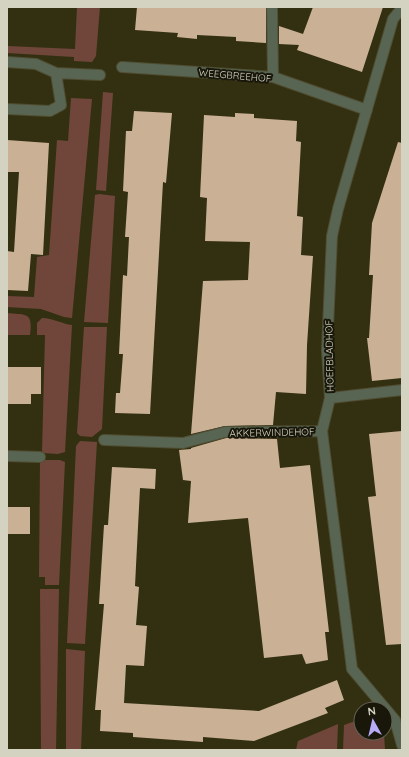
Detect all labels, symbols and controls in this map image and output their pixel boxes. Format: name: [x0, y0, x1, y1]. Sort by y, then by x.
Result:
street label: WEEGBREEHOF: [198, 66, 272, 85]
street label: HOEFBLADHOF: [322, 319, 337, 392]
street label: AKKERWINDEHOF: [229, 425, 315, 440]
north arrow: [353, 701, 393, 741]
text: N: [367, 704, 377, 719]

